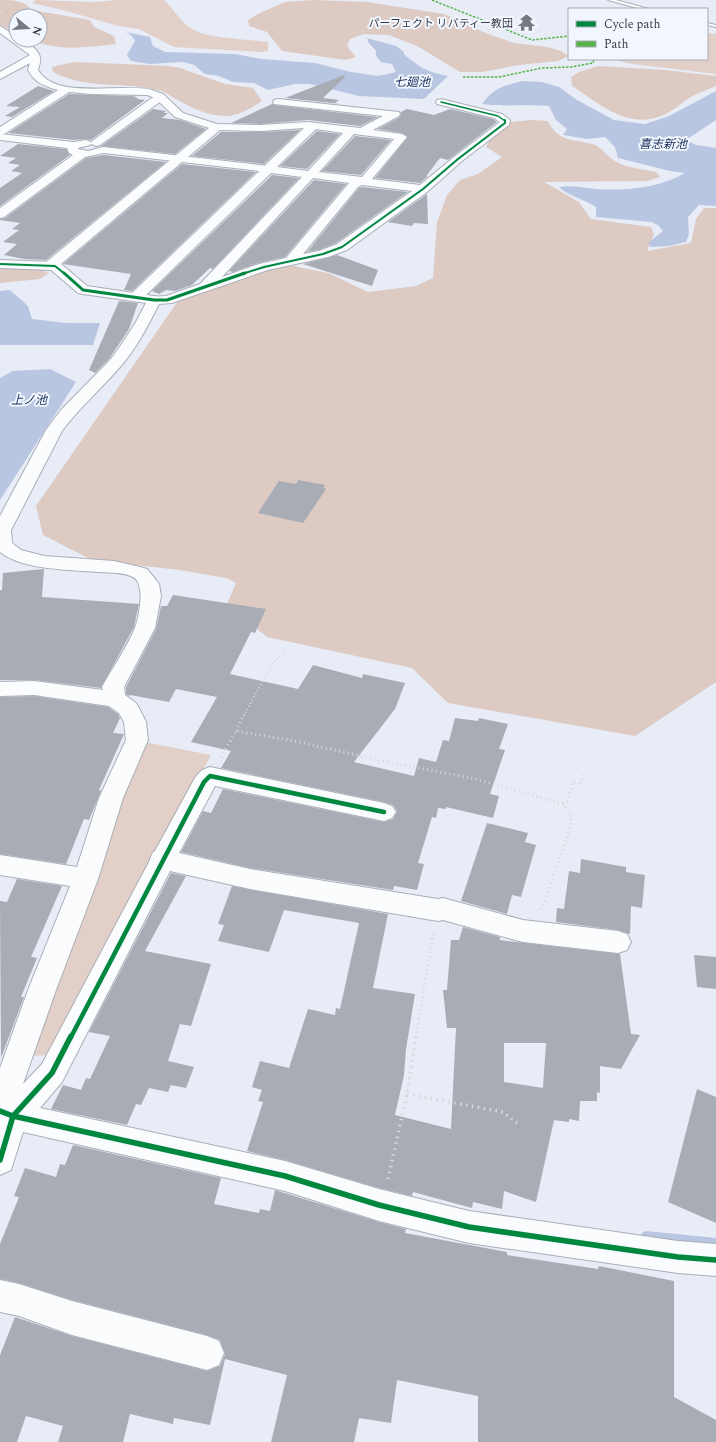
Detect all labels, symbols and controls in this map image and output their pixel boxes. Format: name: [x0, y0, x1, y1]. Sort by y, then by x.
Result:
north arrow: [8, 8, 48, 48]
legend: [568, 8, 708, 60]
temple icon: パーフェクト リバティー教団: [516, 13, 536, 33]
place label: パーフェクト リバティー教団: [369, 15, 513, 32]
text: Cycle path: [604, 15, 661, 34]
text: N: [28, 24, 47, 38]
text: Path: [604, 35, 629, 54]
water label: 七廻池: [394, 73, 431, 92]
water label: 喜志新池: [639, 135, 688, 154]
water label: 上ノ池: [11, 391, 48, 410]

